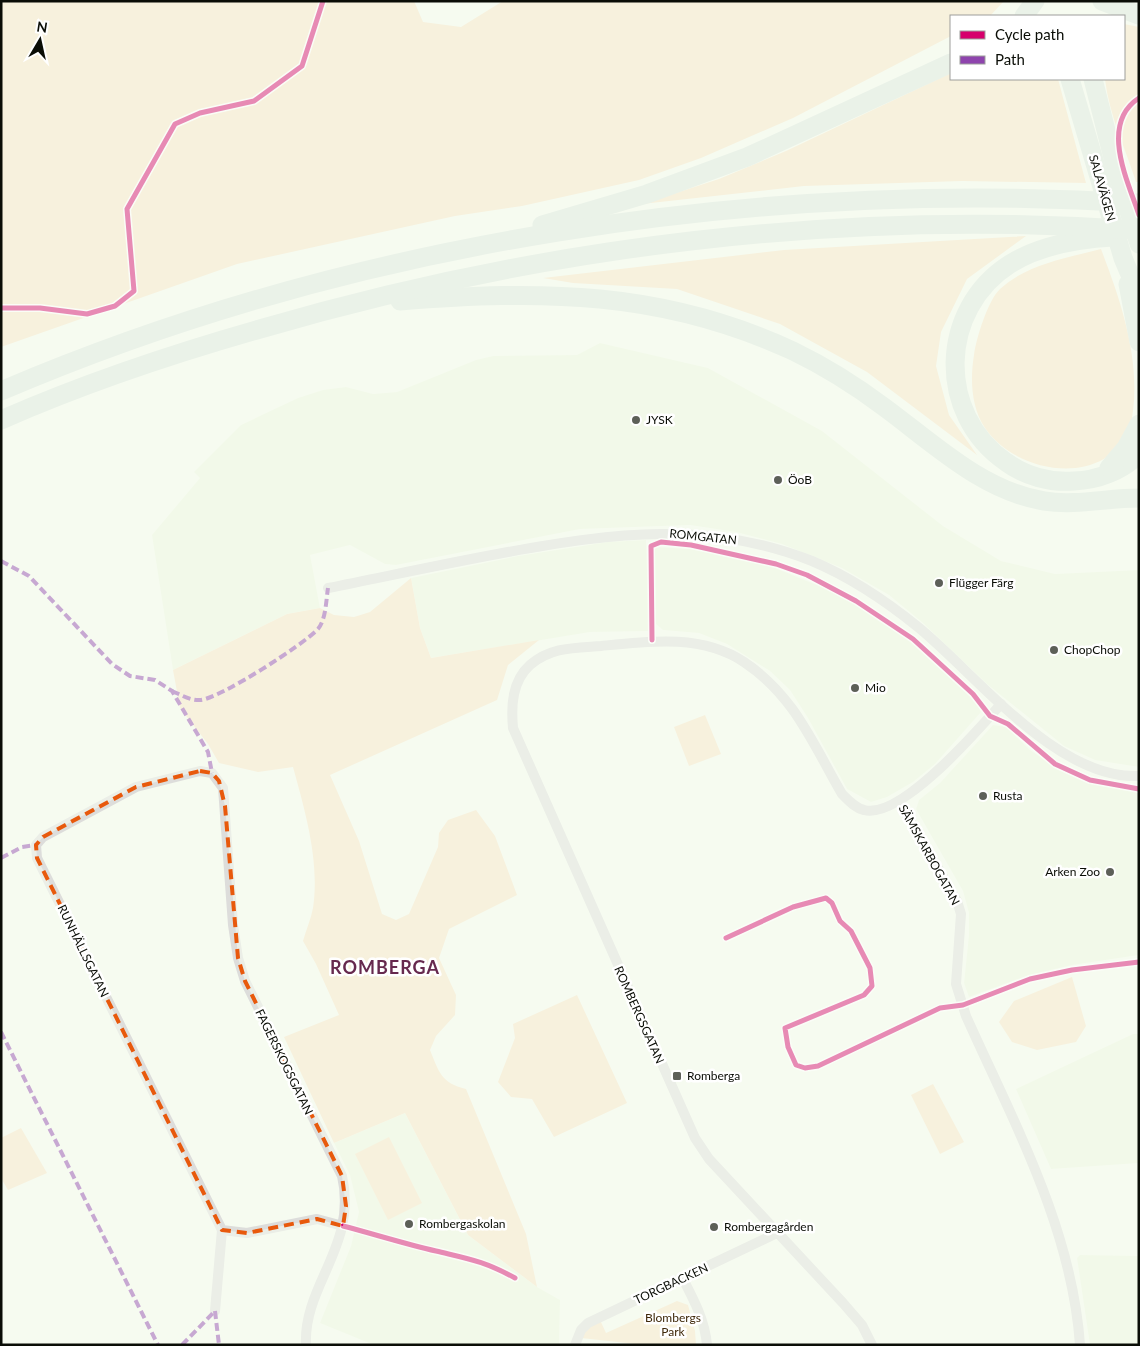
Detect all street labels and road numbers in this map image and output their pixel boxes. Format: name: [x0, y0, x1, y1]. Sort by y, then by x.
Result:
street label: SALAVÄGEN: [1086, 153, 1119, 223]
street label: ROMGATAN: [669, 526, 737, 547]
street label: SÄMSKARBOGATAN: [896, 802, 963, 908]
street label: RUNHÄLLSGATAN: [55, 902, 112, 999]
street label: ROMBERGSGATAN: [611, 964, 668, 1066]
street label: FAGERSKOGSGATAN: [252, 1007, 317, 1117]
street label: TORGBACKEN: [631, 1260, 710, 1307]

